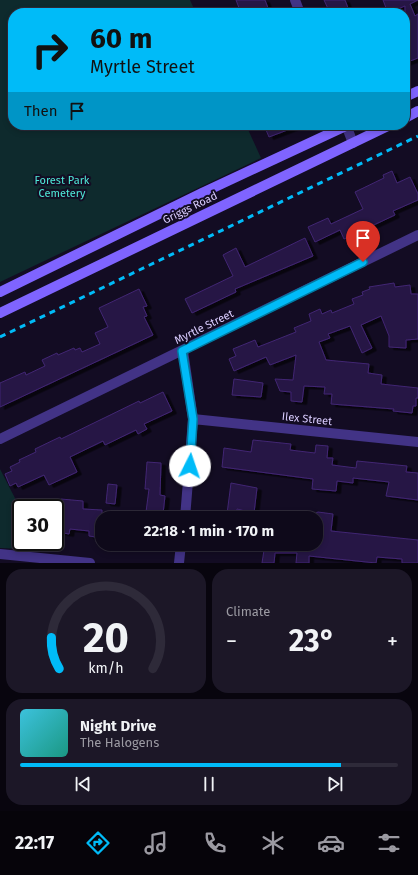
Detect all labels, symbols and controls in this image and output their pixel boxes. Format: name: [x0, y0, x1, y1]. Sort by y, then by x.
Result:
text: 60 m: [90, 22, 152, 55]
icon: right: [24, 24, 76, 76]
text: Myrtle Street: [90, 56, 195, 78]
icon: arrive: [66, 100, 88, 122]
text: Then: [24, 102, 58, 120]
park label: Forest Park Cemetery: [34, 174, 90, 200]
street label: Griggs Road: [161, 189, 219, 227]
pin: [346, 221, 380, 262]
icon: arrive: [352, 227, 374, 249]
street label: Myrtle Street: [172, 307, 236, 347]
street label: Ilex Street: [281, 410, 333, 428]
position arrow: [169, 445, 211, 487]
speed limit sign: 30: [12, 499, 64, 551]
text: 22:18 · 1 min · 170 m: [144, 522, 274, 540]
text: Climate: [226, 604, 270, 619]
text: 20: [83, 613, 129, 663]
text: 23°: [289, 623, 335, 659]
text: −: [226, 628, 237, 655]
text: +: [387, 628, 398, 655]
text: km/h: [88, 660, 124, 677]
text: Night Drive: [80, 717, 156, 735]
text: The Halogens: [80, 735, 159, 750]
icon: previous: [72, 773, 94, 795]
icon: pause: [198, 773, 220, 795]
icon: next: [324, 773, 346, 795]
icon: directions: [84, 829, 112, 857]
icon: music: [142, 829, 170, 857]
icon: phone: [201, 829, 229, 857]
icon: climate: [259, 829, 287, 857]
icon: car: [317, 829, 345, 857]
icon: filters: [375, 829, 403, 857]
text: 22:17: [15, 832, 54, 854]

